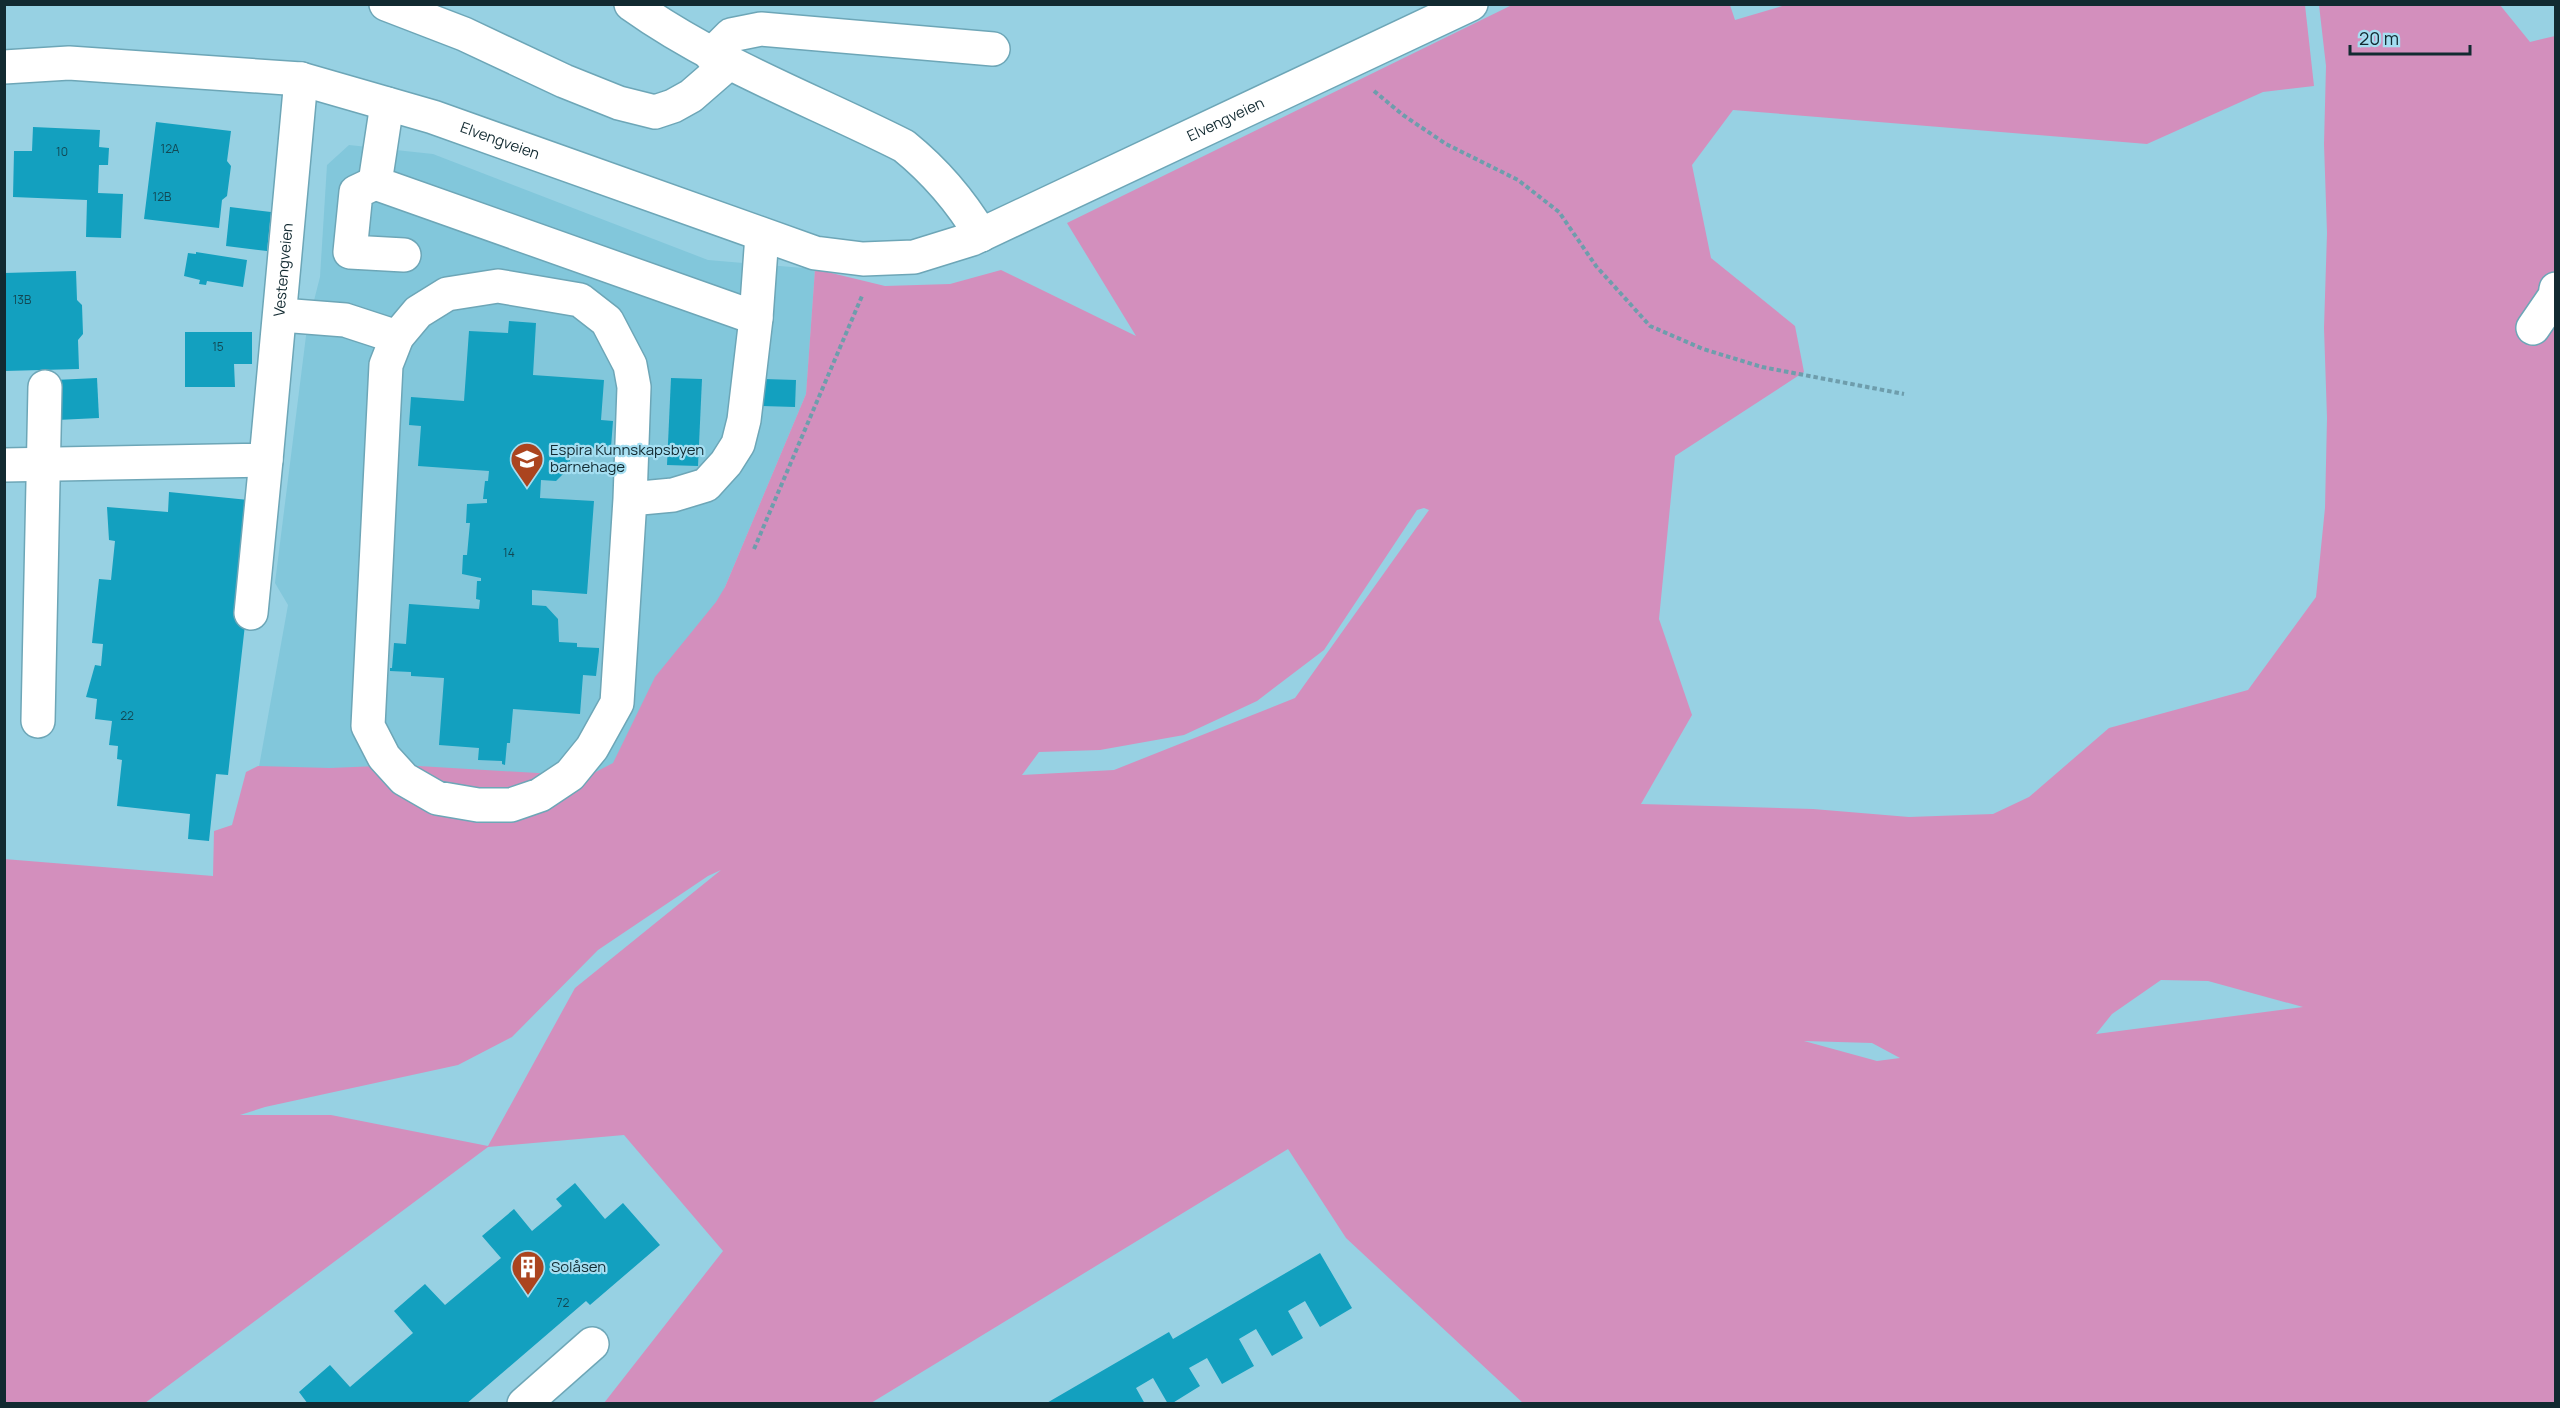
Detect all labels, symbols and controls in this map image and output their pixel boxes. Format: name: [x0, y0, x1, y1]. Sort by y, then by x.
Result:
scale bar: [2350, 18, 2470, 56]
text: 20 m: [2359, 26, 2399, 50]
street label: Elvengveien: [1183, 92, 1267, 146]
street label: Elvengveien: [457, 117, 543, 164]
house number: 12A: [161, 140, 180, 157]
house number: 10: [56, 143, 68, 160]
house number: 12B: [153, 188, 171, 205]
street label: Vestengveien: [268, 222, 298, 318]
house number: 13B: [13, 291, 31, 308]
house number: 15: [212, 338, 224, 355]
place label: Espira Kunnskapsbyen barnehage: [550, 439, 704, 477]
school or university icon: Espira Kunnskapsbyen barnehage: [509, 441, 545, 488]
house number: 14: [503, 544, 515, 561]
house number: 22: [120, 707, 134, 724]
building icon: Solåsen: [510, 1249, 546, 1296]
place label: Solåsen: [551, 1256, 606, 1277]
house number: 72: [557, 1294, 570, 1311]

